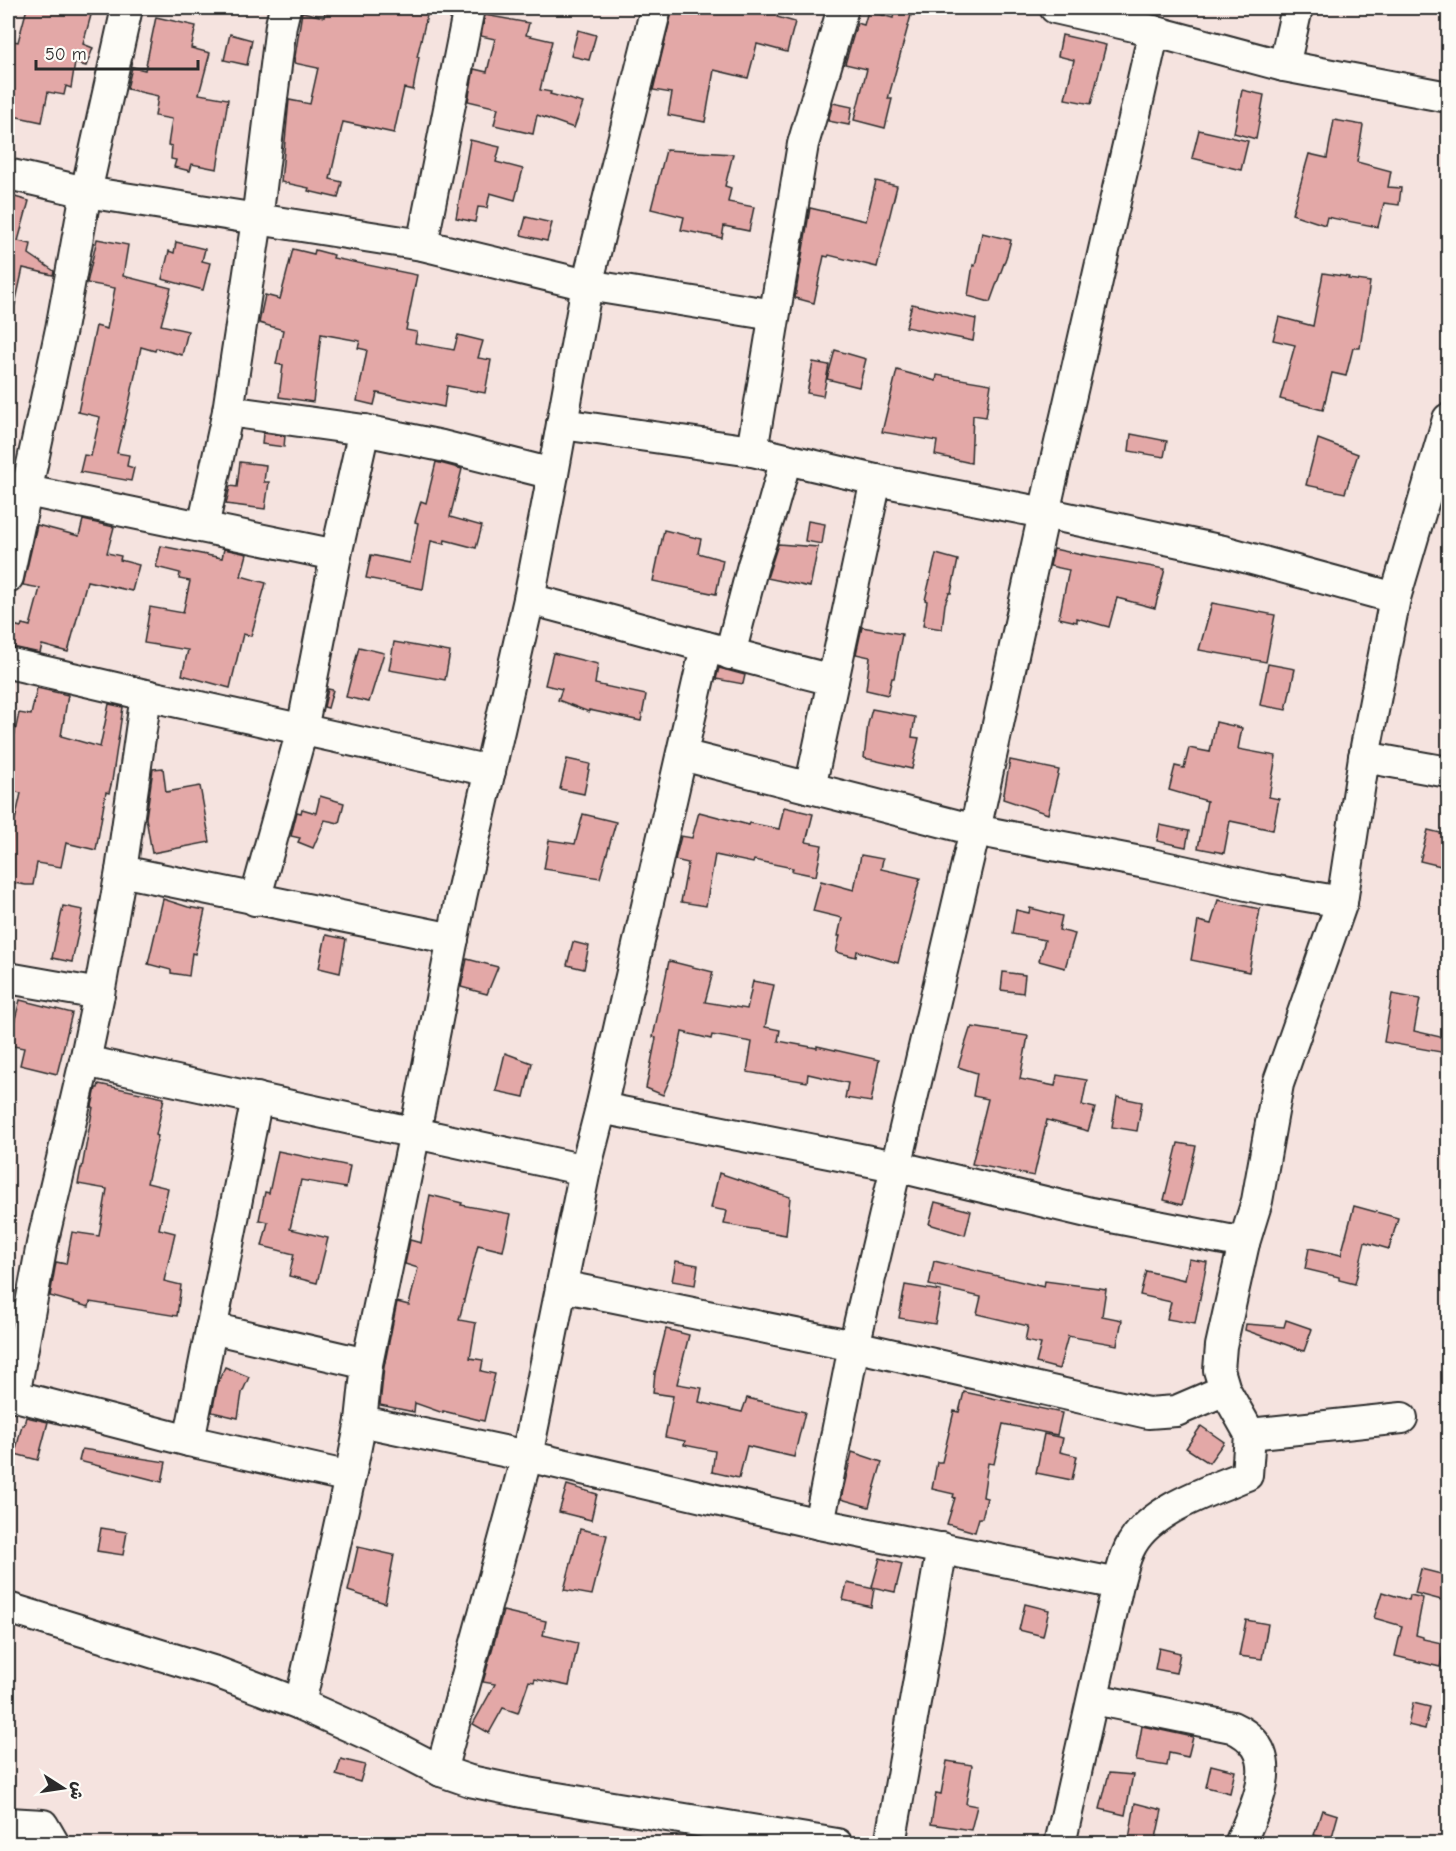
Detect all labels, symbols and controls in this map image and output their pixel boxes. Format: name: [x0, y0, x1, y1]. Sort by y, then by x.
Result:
scale bar: [36, 33, 198, 71]
text: 50 m: [45, 44, 87, 65]
north arrow: [33, 1758, 93, 1818]
text: ش: [66, 1780, 87, 1801]

